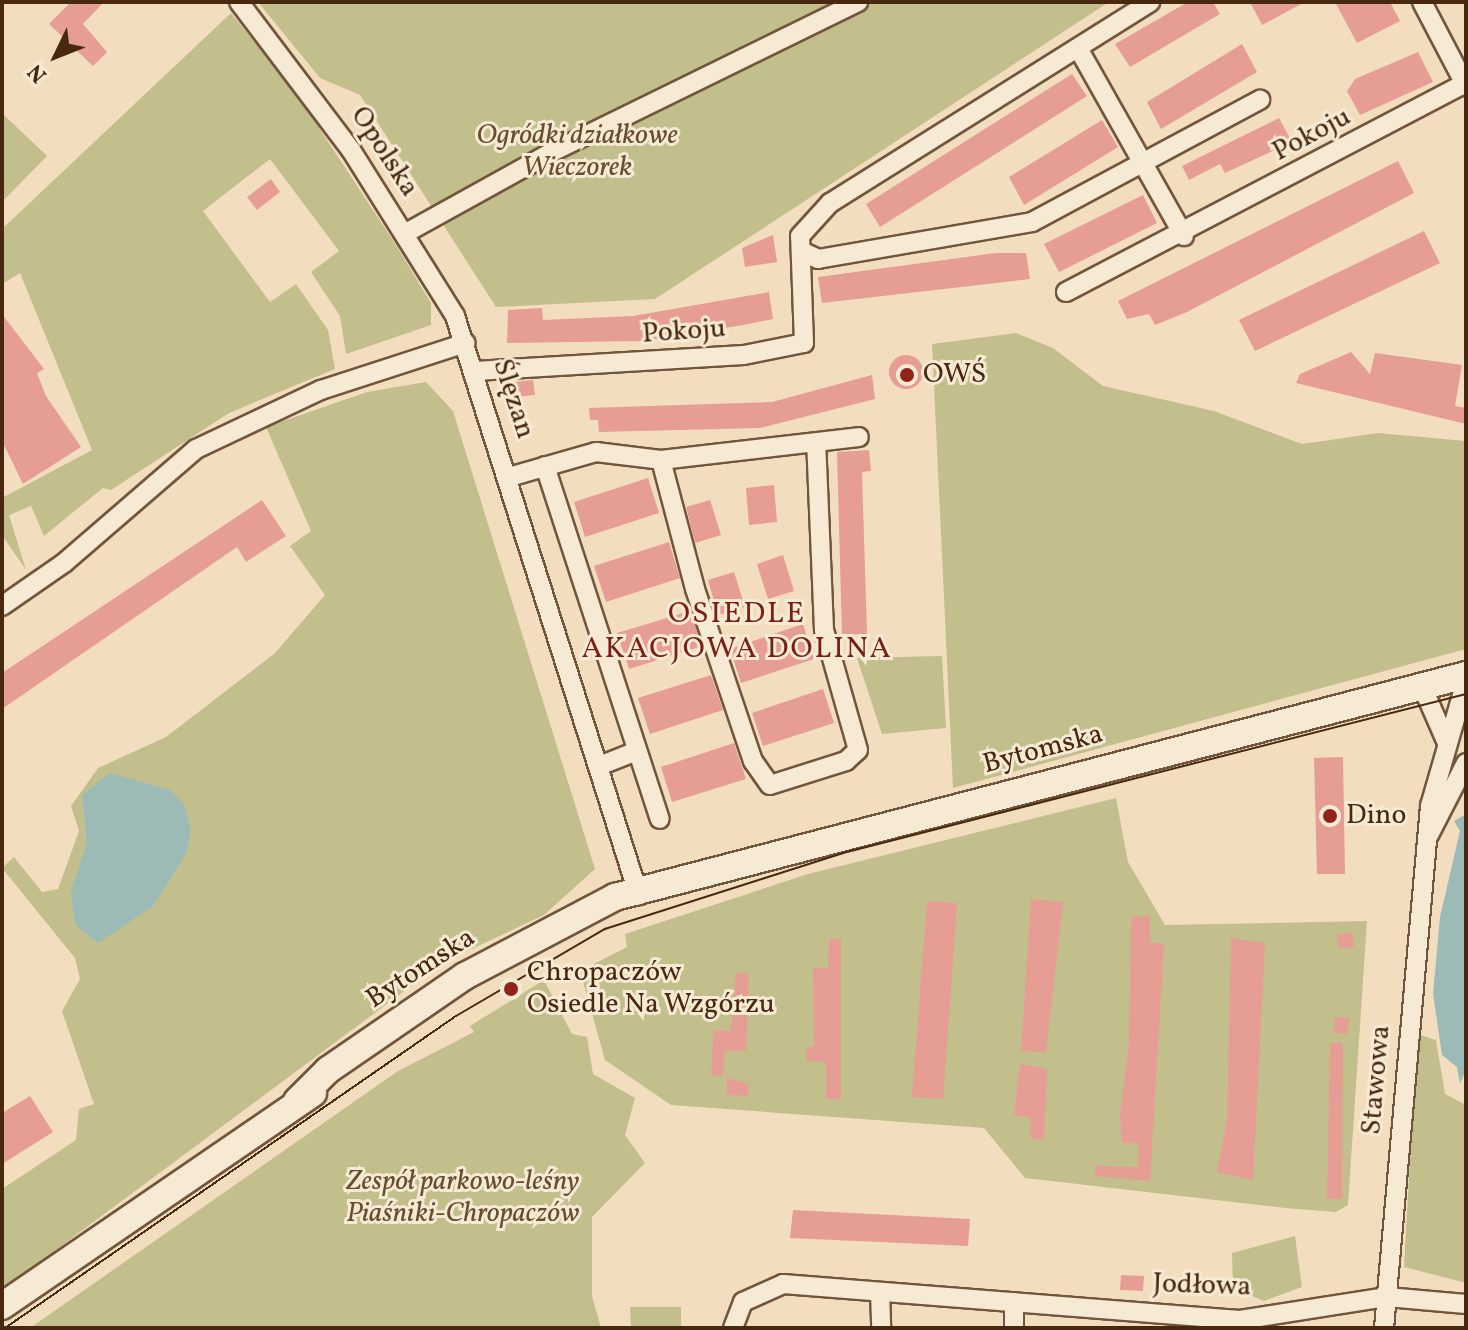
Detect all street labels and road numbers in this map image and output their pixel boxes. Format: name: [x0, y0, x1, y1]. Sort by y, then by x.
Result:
street label: Opolska: [342, 101, 426, 203]
street label: Pokoju: [1267, 101, 1357, 169]
street label: Pokoju: [641, 312, 727, 352]
street label: Ślęzan: [484, 355, 542, 443]
street label: Bytomska: [979, 718, 1107, 782]
street label: Bytomska: [360, 921, 482, 1017]
street label: Stawowa: [1355, 1024, 1399, 1136]
street label: Jodłowa: [1152, 1267, 1252, 1305]

